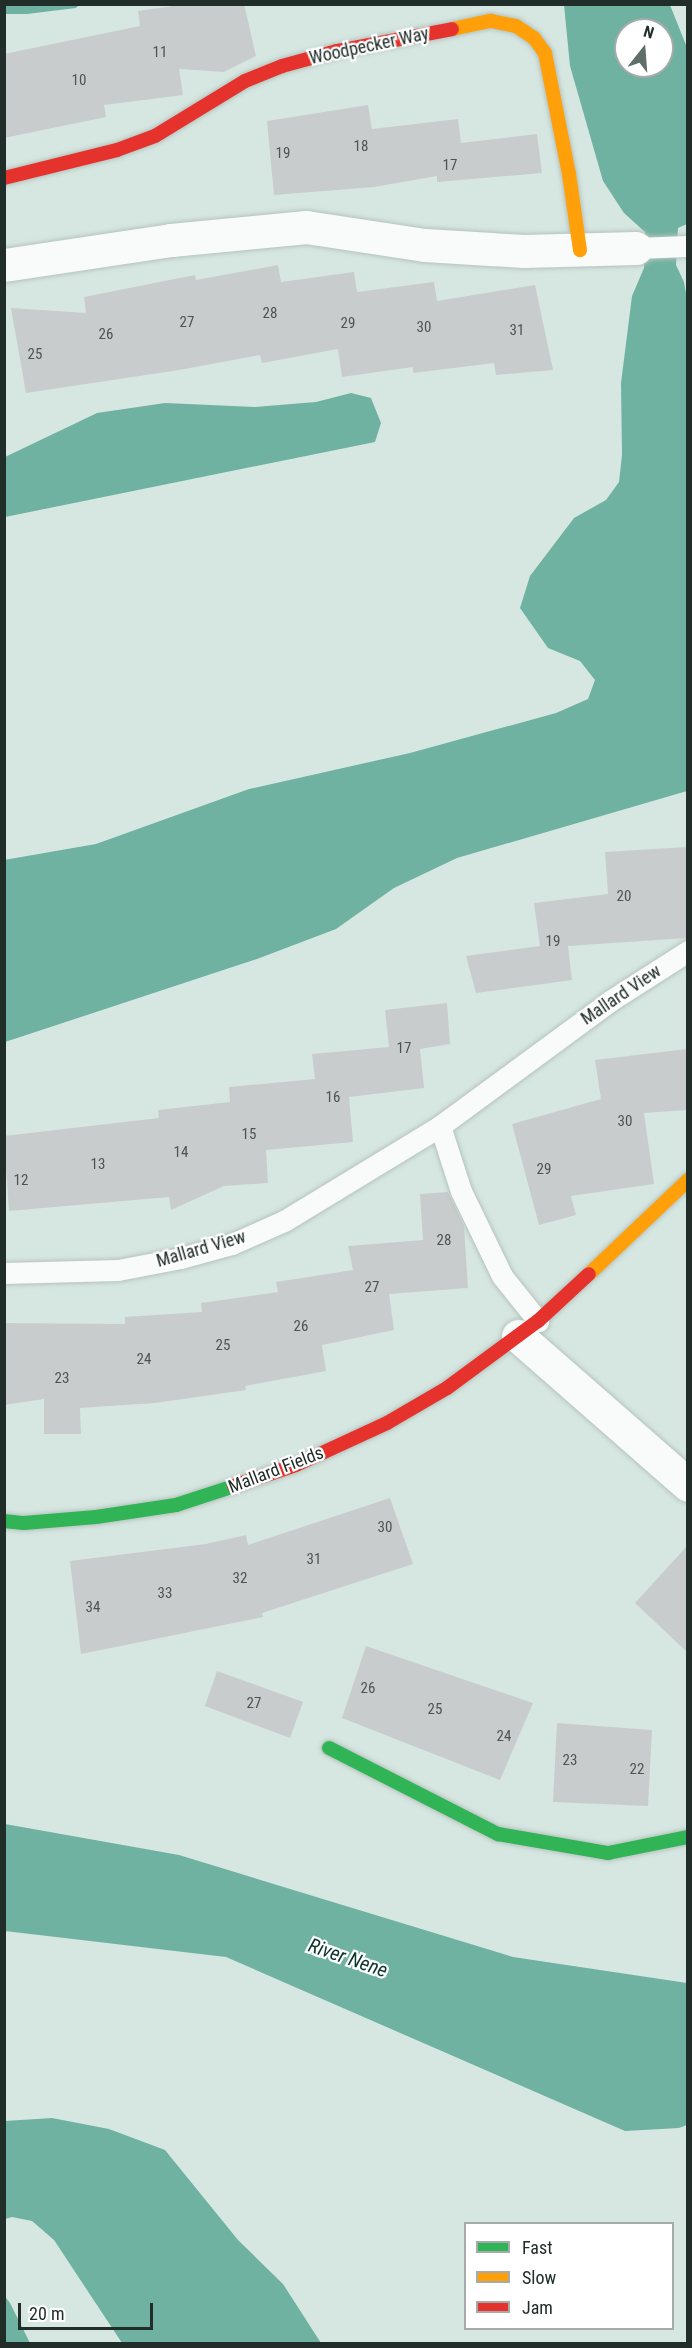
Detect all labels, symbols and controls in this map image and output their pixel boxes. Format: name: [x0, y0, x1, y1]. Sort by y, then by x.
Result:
north arrow: [614, 18, 674, 78]
text: N: [641, 22, 656, 43]
street label: Woodpecker Way: [307, 23, 431, 69]
house number: 11: [153, 44, 167, 62]
house number: 10: [72, 72, 86, 90]
house number: 18: [354, 138, 368, 156]
house number: 19: [276, 145, 290, 163]
house number: 17: [443, 157, 457, 175]
house number: 28: [263, 305, 277, 323]
house number: 27: [180, 314, 194, 332]
house number: 29: [341, 315, 355, 333]
house number: 30: [417, 319, 431, 337]
house number: 31: [510, 322, 524, 340]
house number: 26: [99, 326, 113, 344]
house number: 25: [28, 346, 42, 364]
house number: 20: [617, 888, 631, 906]
house number: 19: [546, 933, 560, 951]
street label: Mallard View: [577, 960, 665, 1030]
house number: 17: [397, 1040, 411, 1058]
house number: 16: [326, 1089, 340, 1107]
house number: 30: [618, 1113, 632, 1131]
house number: 15: [242, 1126, 256, 1144]
house number: 14: [174, 1144, 188, 1162]
house number: 13: [91, 1156, 105, 1174]
house number: 29: [537, 1161, 551, 1179]
house number: 12: [14, 1172, 28, 1190]
street label: Mallard View: [154, 1226, 248, 1272]
house number: 28: [437, 1232, 451, 1250]
house number: 27: [365, 1279, 379, 1297]
house number: 26: [294, 1318, 308, 1336]
house number: 25: [216, 1337, 230, 1355]
house number: 24: [137, 1351, 151, 1369]
house number: 23: [55, 1370, 69, 1388]
street label: Mallard Fields: [225, 1442, 327, 1498]
house number: 30: [378, 1519, 392, 1537]
house number: 31: [307, 1551, 321, 1569]
house number: 32: [233, 1570, 247, 1588]
house number: 33: [158, 1585, 172, 1603]
house number: 34: [86, 1599, 100, 1617]
house number: 26: [361, 1680, 375, 1698]
house number: 27: [247, 1695, 261, 1713]
house number: 25: [428, 1701, 442, 1719]
house number: 24: [497, 1728, 511, 1746]
house number: 23: [563, 1752, 577, 1770]
house number: 22: [630, 1761, 644, 1779]
water label: River Nene: [305, 1933, 391, 1983]
legend: [464, 2222, 674, 2330]
text: Fast: [522, 2237, 553, 2258]
text: Slow: [522, 2267, 556, 2288]
scale bar: [21, 2291, 156, 2329]
text: Jam: [522, 2297, 553, 2318]
text: 20 m: [29, 2303, 64, 2324]

